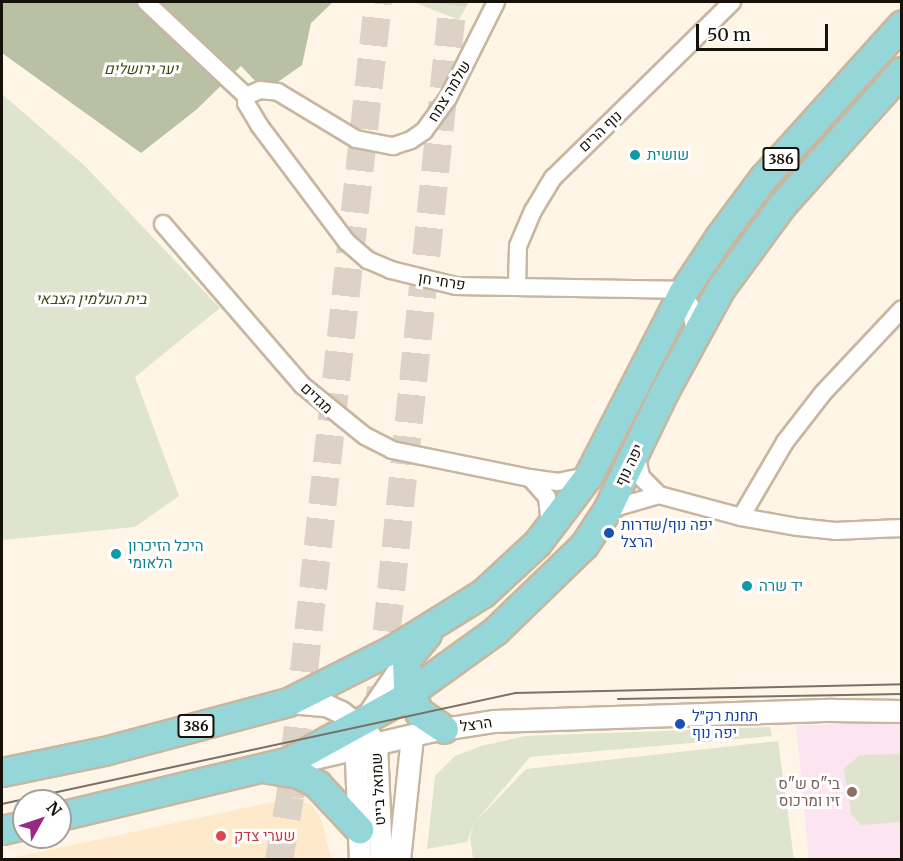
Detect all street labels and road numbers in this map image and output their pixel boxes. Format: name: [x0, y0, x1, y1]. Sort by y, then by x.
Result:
street label: שלמה צמח: [424, 57, 474, 125]
street label: נוף הרים: [575, 106, 625, 156]
road number: 386: [762, 148, 800, 170]
street label: פרחי חן: [417, 268, 467, 294]
street label: מגדים: [297, 379, 337, 417]
street label: יפה נוף: [611, 441, 647, 489]
street label: הרצל: [459, 713, 493, 735]
road number: 386: [176, 715, 216, 737]
street label: שמואל בייט: [367, 752, 389, 826]

